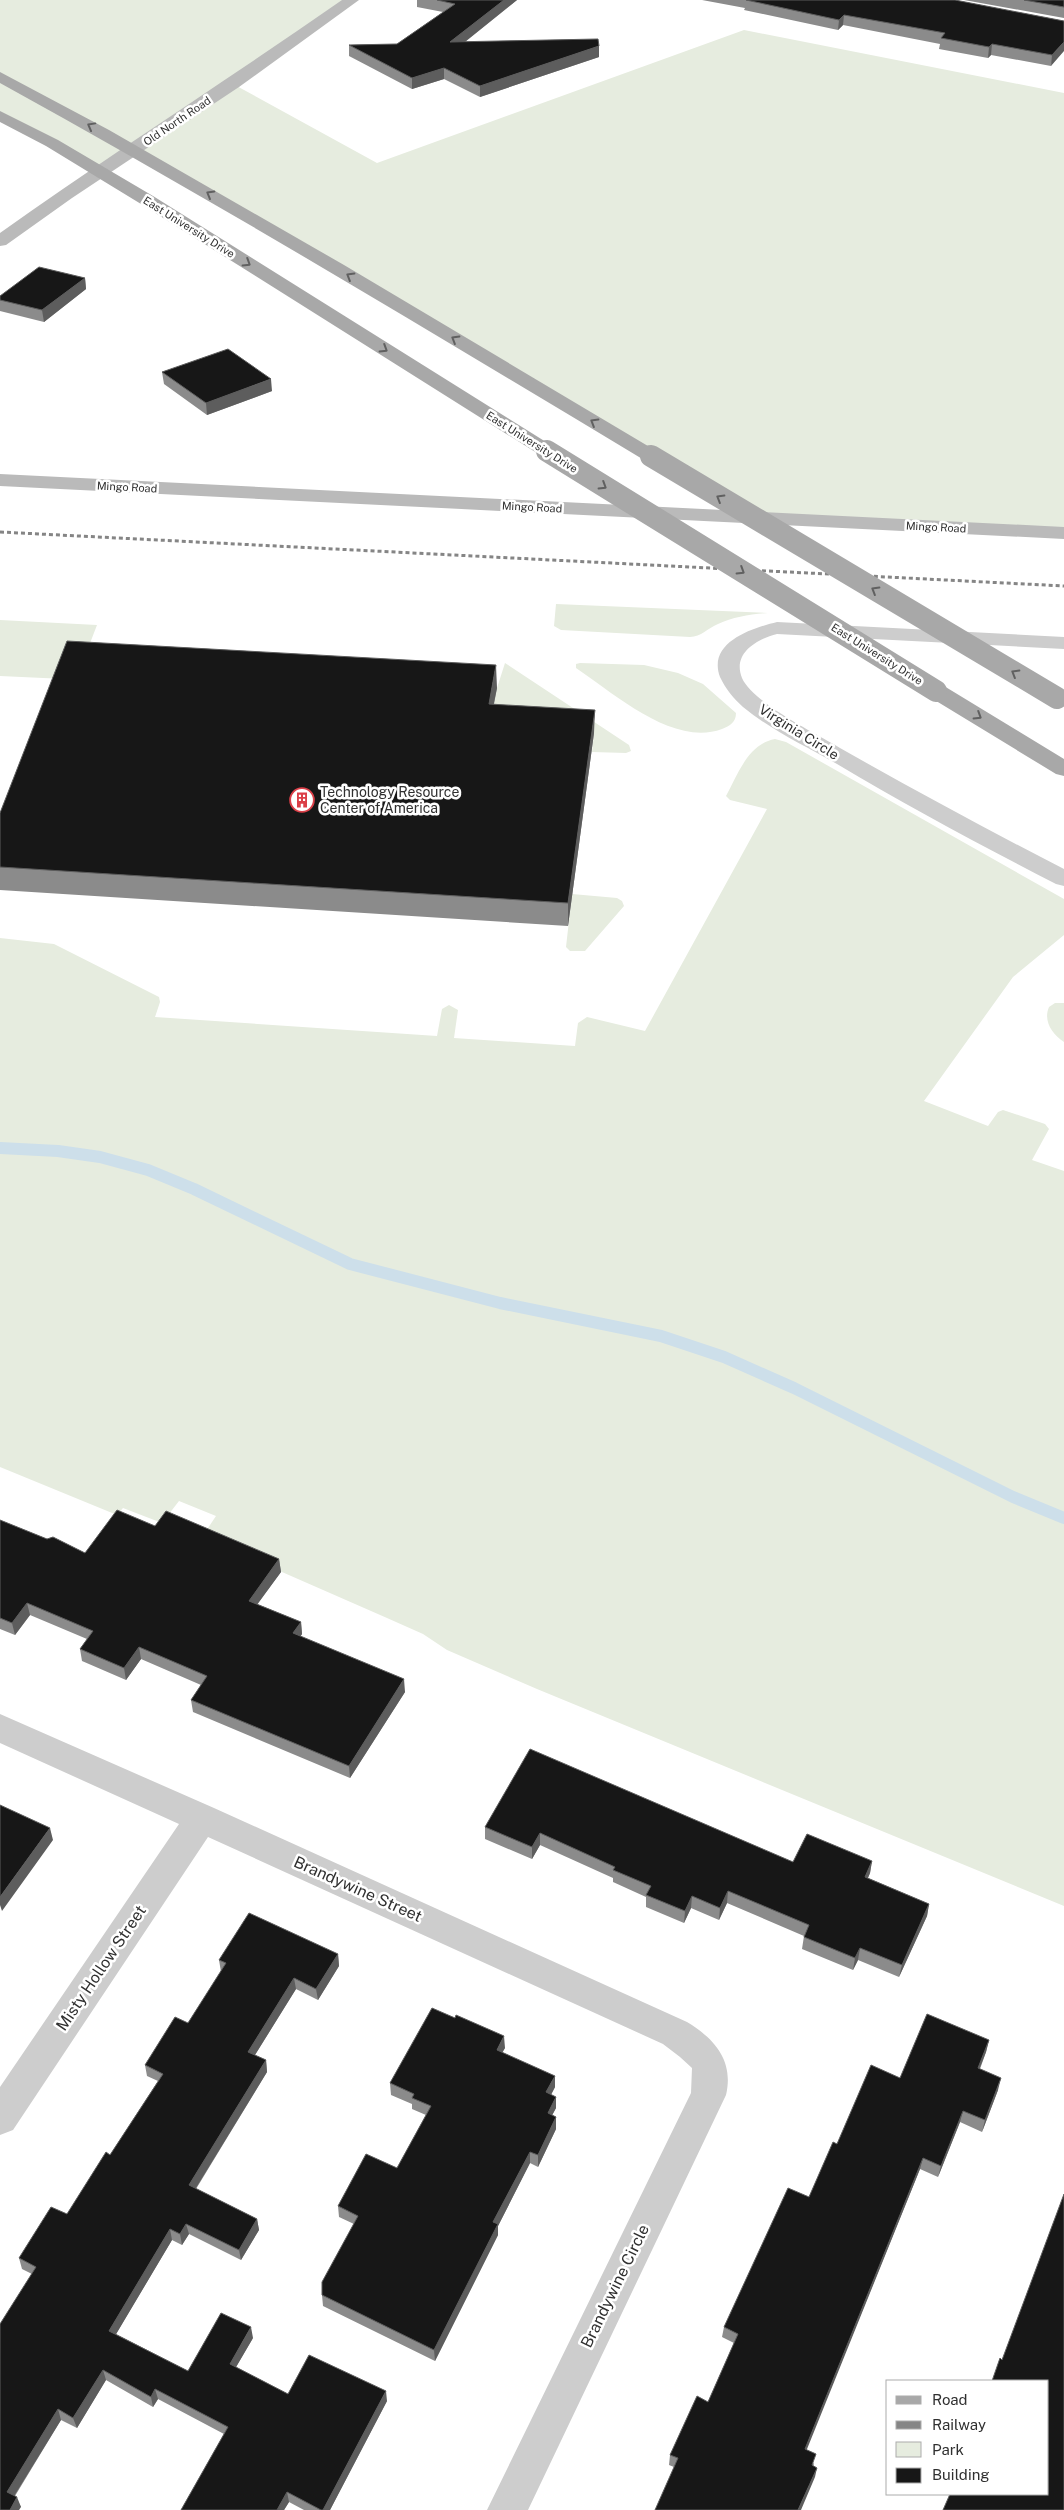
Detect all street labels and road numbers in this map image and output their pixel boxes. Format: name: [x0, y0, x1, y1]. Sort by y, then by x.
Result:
street label: Old North Road: [141, 94, 213, 148]
street label: East University Drive: [141, 194, 237, 260]
street label: East University Drive: [484, 409, 580, 475]
street label: Mingo Road: [97, 479, 157, 495]
street label: Mingo Road: [502, 499, 562, 515]
street label: Mingo Road: [906, 519, 966, 535]
street label: East University Drive: [829, 621, 925, 687]
street label: Virginia Circle: [756, 701, 842, 763]
street label: Brandywine Street: [291, 1852, 425, 1926]
street label: Misty Hollow Street: [52, 1902, 150, 2034]
street label: Brandywine Circle: [577, 2221, 653, 2351]

